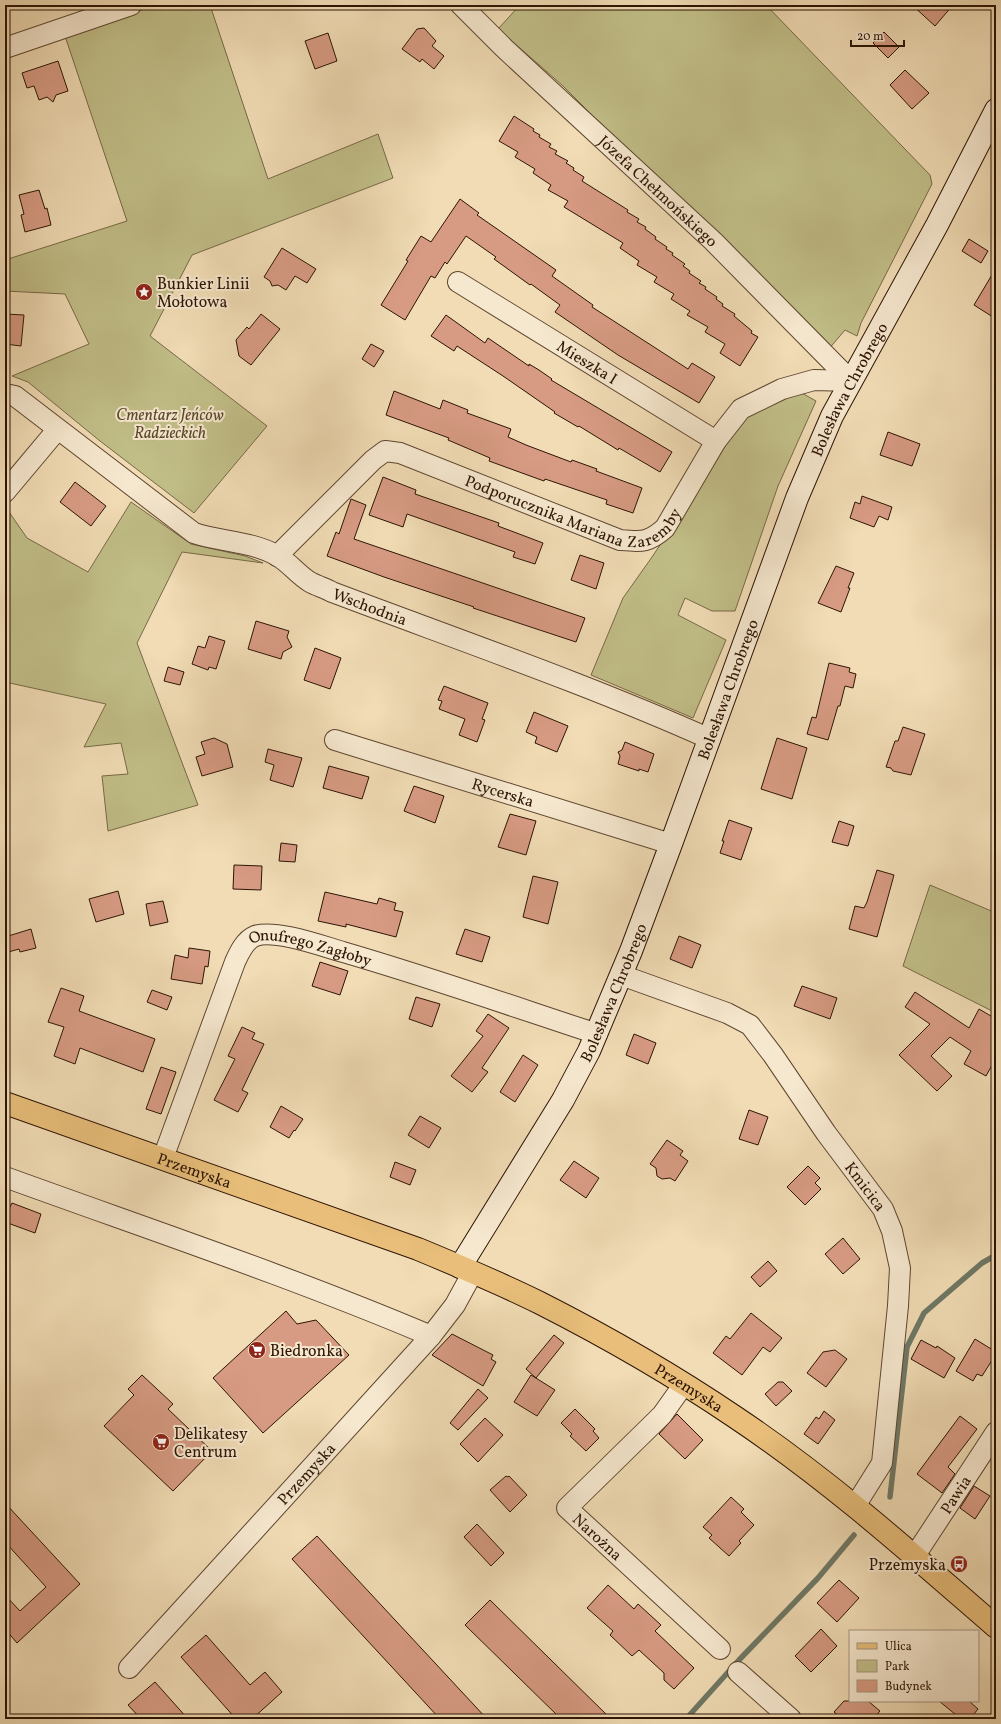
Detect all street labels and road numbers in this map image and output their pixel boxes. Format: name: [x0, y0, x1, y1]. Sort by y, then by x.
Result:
street label: Józefa Chełmońskiego: [593, 131, 722, 253]
street label: Bolesława Chrobrego: [807, 319, 894, 461]
street label: Mieszka I: [552, 336, 621, 391]
street label: Podporucznika Mariana Zaremby: [461, 471, 687, 554]
street label: Wschodnia: [329, 584, 410, 632]
street label: Bolesława Chrobrego: [694, 617, 765, 763]
street label: Rycerska: [469, 774, 536, 814]
street label: Bolesława Chrobrego: [576, 921, 653, 1067]
street label: Onufrego Zagłoby: [245, 925, 374, 973]
street label: Przemyska: [154, 1149, 234, 1195]
street label: Kmicica: [838, 1158, 890, 1217]
street label: Przemyska: [650, 1359, 727, 1419]
street label: Przemyska: [273, 1439, 342, 1511]
street label: Pawia: [936, 1472, 978, 1519]
street label: Narożna: [567, 1509, 626, 1567]

